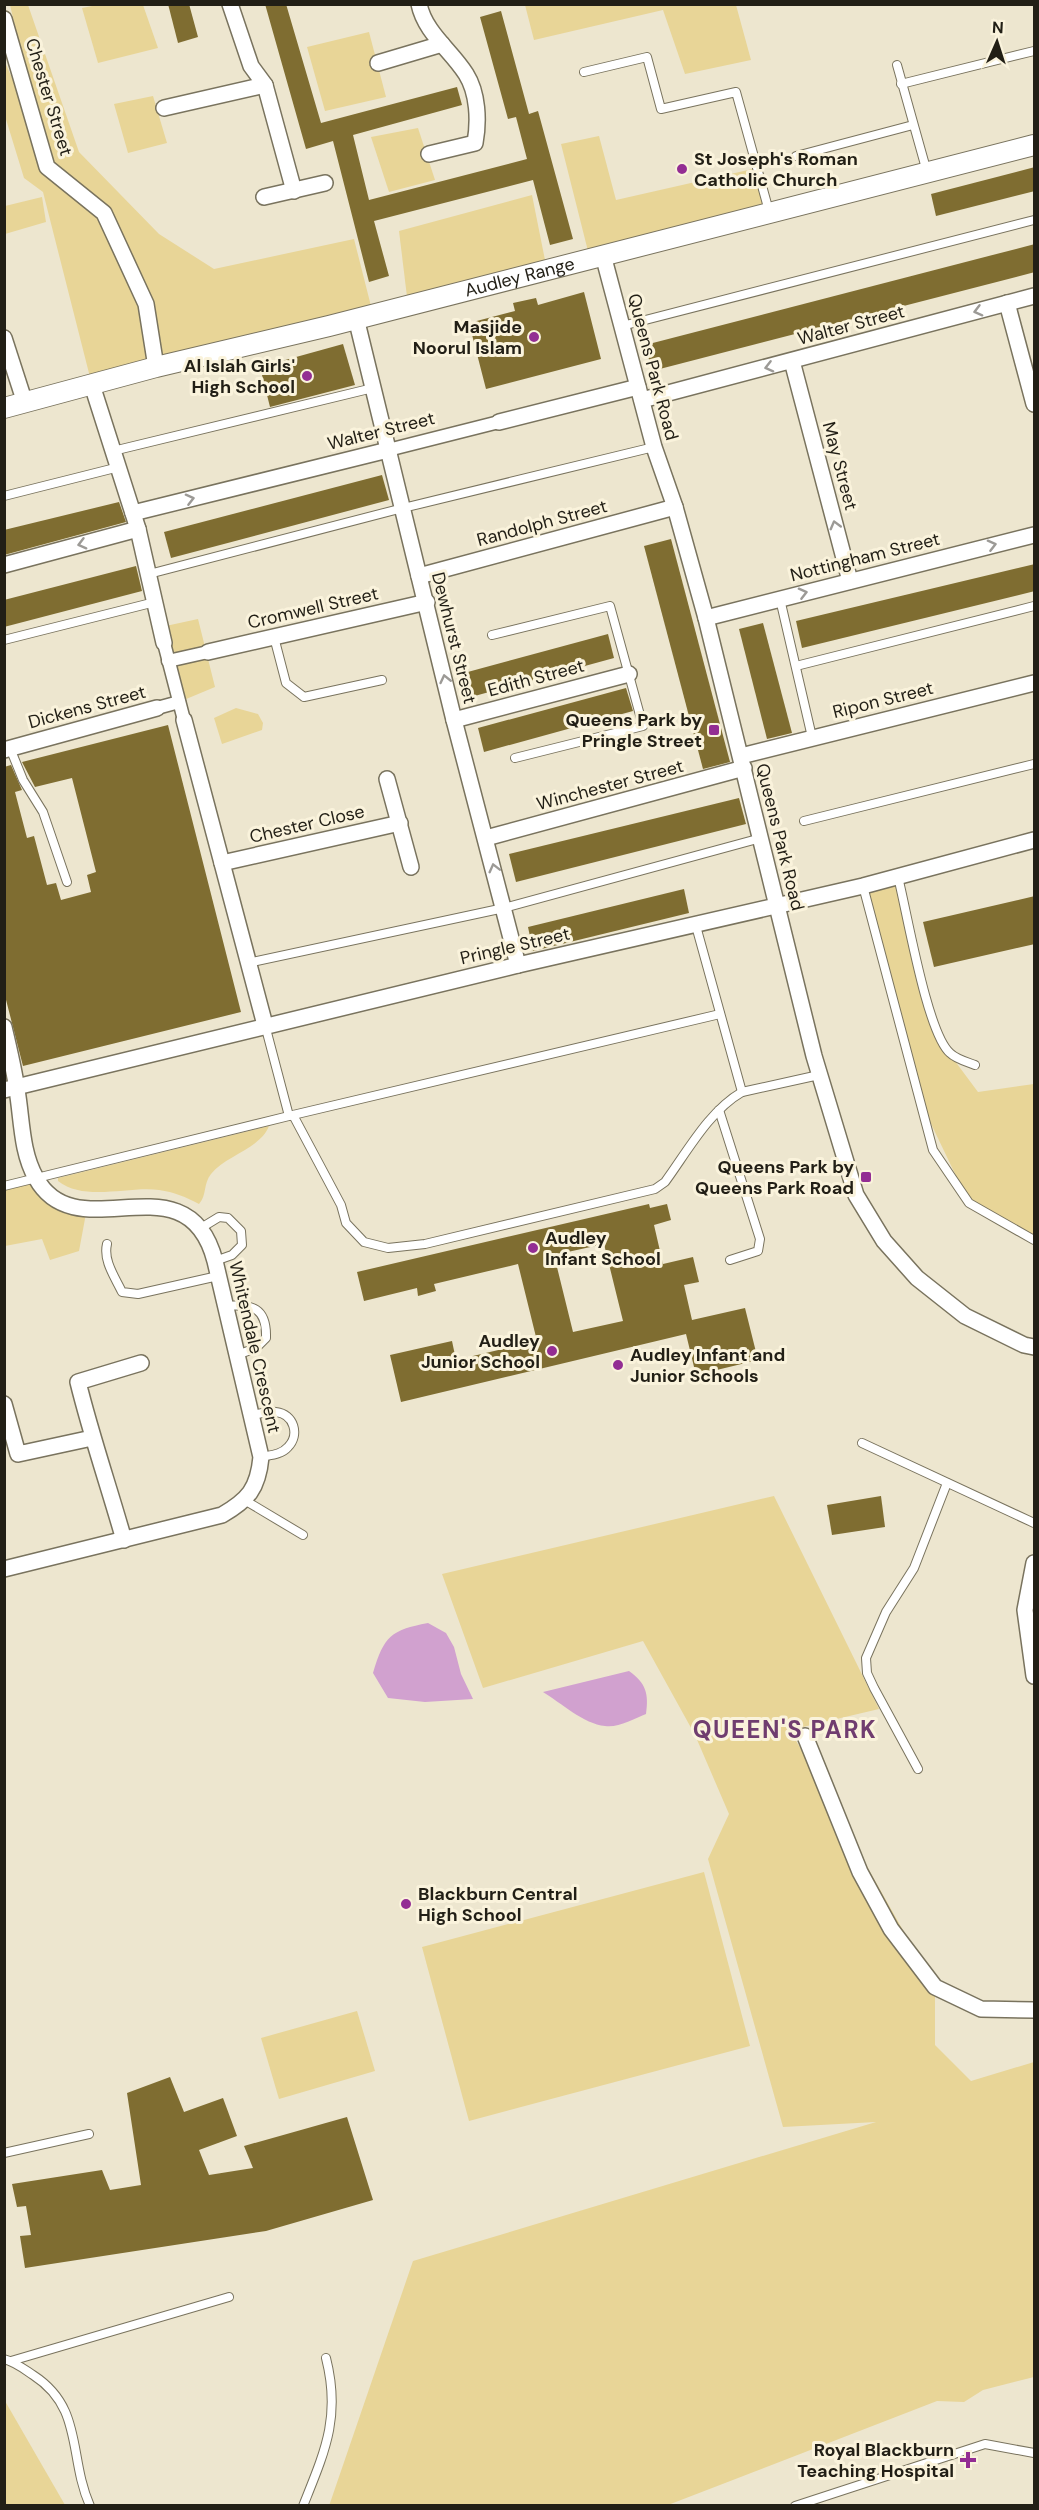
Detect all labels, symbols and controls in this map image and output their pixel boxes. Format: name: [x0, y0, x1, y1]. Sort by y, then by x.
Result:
north arrow: [967, 12, 1027, 72]
text: N: [991, 17, 1004, 38]
street label: Chester Street: [20, 35, 78, 159]
place label: St Joseph's Roman Catholic Church: [694, 147, 858, 192]
marker: St Joseph's Roman Catholic Church: [675, 162, 689, 176]
street label: Audley Range: [462, 251, 577, 303]
street label: Queens Park Road: [622, 291, 684, 443]
street label: Walter Street: [795, 299, 907, 351]
one-way arrow: [973, 304, 984, 316]
place label: Masjide Noorul Islam: [413, 315, 522, 360]
marker: Masjide Noorul Islam: [527, 330, 541, 344]
place label: Al Islah Girls' High School: [184, 354, 295, 399]
one-way arrow: [765, 360, 775, 372]
marker: Al Islah Girls' High School: [300, 369, 314, 383]
street label: Walter Street: [325, 406, 437, 456]
street label: May Street: [817, 419, 863, 513]
one-way arrow: [185, 493, 195, 506]
street label: Randolph Street: [474, 494, 610, 552]
one-way arrow: [830, 520, 842, 530]
street label: Nottingham Street: [788, 527, 942, 587]
one-way arrow: [77, 537, 88, 549]
one-way arrow: [987, 540, 997, 553]
street label: Dewhurst Street: [426, 570, 482, 706]
street label: Cromwell Street: [245, 581, 381, 635]
one-way arrow: [797, 588, 808, 600]
street label: Edith Street: [485, 654, 587, 702]
one-way arrow: [439, 674, 452, 684]
street label: Ripon Street: [830, 676, 936, 724]
street label: Dickens Street: [26, 680, 148, 734]
place label: Queens Park by Pringle Street: [565, 708, 702, 753]
marker: Queens Park by Pringle Street: [707, 723, 721, 737]
street label: Winchester Street: [534, 754, 686, 816]
street label: Queens Park Road: [750, 761, 810, 913]
street label: Chester Close: [247, 799, 367, 849]
one-way arrow: [488, 863, 501, 873]
street label: Pringle Street: [458, 922, 572, 970]
place label: Queens Park by Queens Park Road: [695, 1155, 854, 1200]
marker: Queens Park by Queens Park Road: [859, 1170, 873, 1184]
place label: Audley Infant School: [545, 1226, 661, 1271]
marker: Audley Infant School: [526, 1241, 540, 1255]
street label: Whitendale Crescent: [224, 1259, 286, 1435]
place label: Audley Junior School: [421, 1329, 540, 1374]
place label: Audley Infant and Junior Schools: [630, 1343, 785, 1388]
marker: Audley Junior School: [545, 1344, 559, 1358]
marker: Audley Infant and Junior Schools: [611, 1358, 625, 1372]
district label: QUEEN'S PARK: [693, 1714, 877, 1745]
place label: Blackburn Central High School: [418, 1882, 577, 1927]
marker: Blackburn Central High School: [399, 1897, 413, 1911]
place label: Royal Blackburn Teaching Hospital: [797, 2438, 954, 2483]
marker: Royal Blackburn Teaching Hospital: [959, 2451, 977, 2469]

